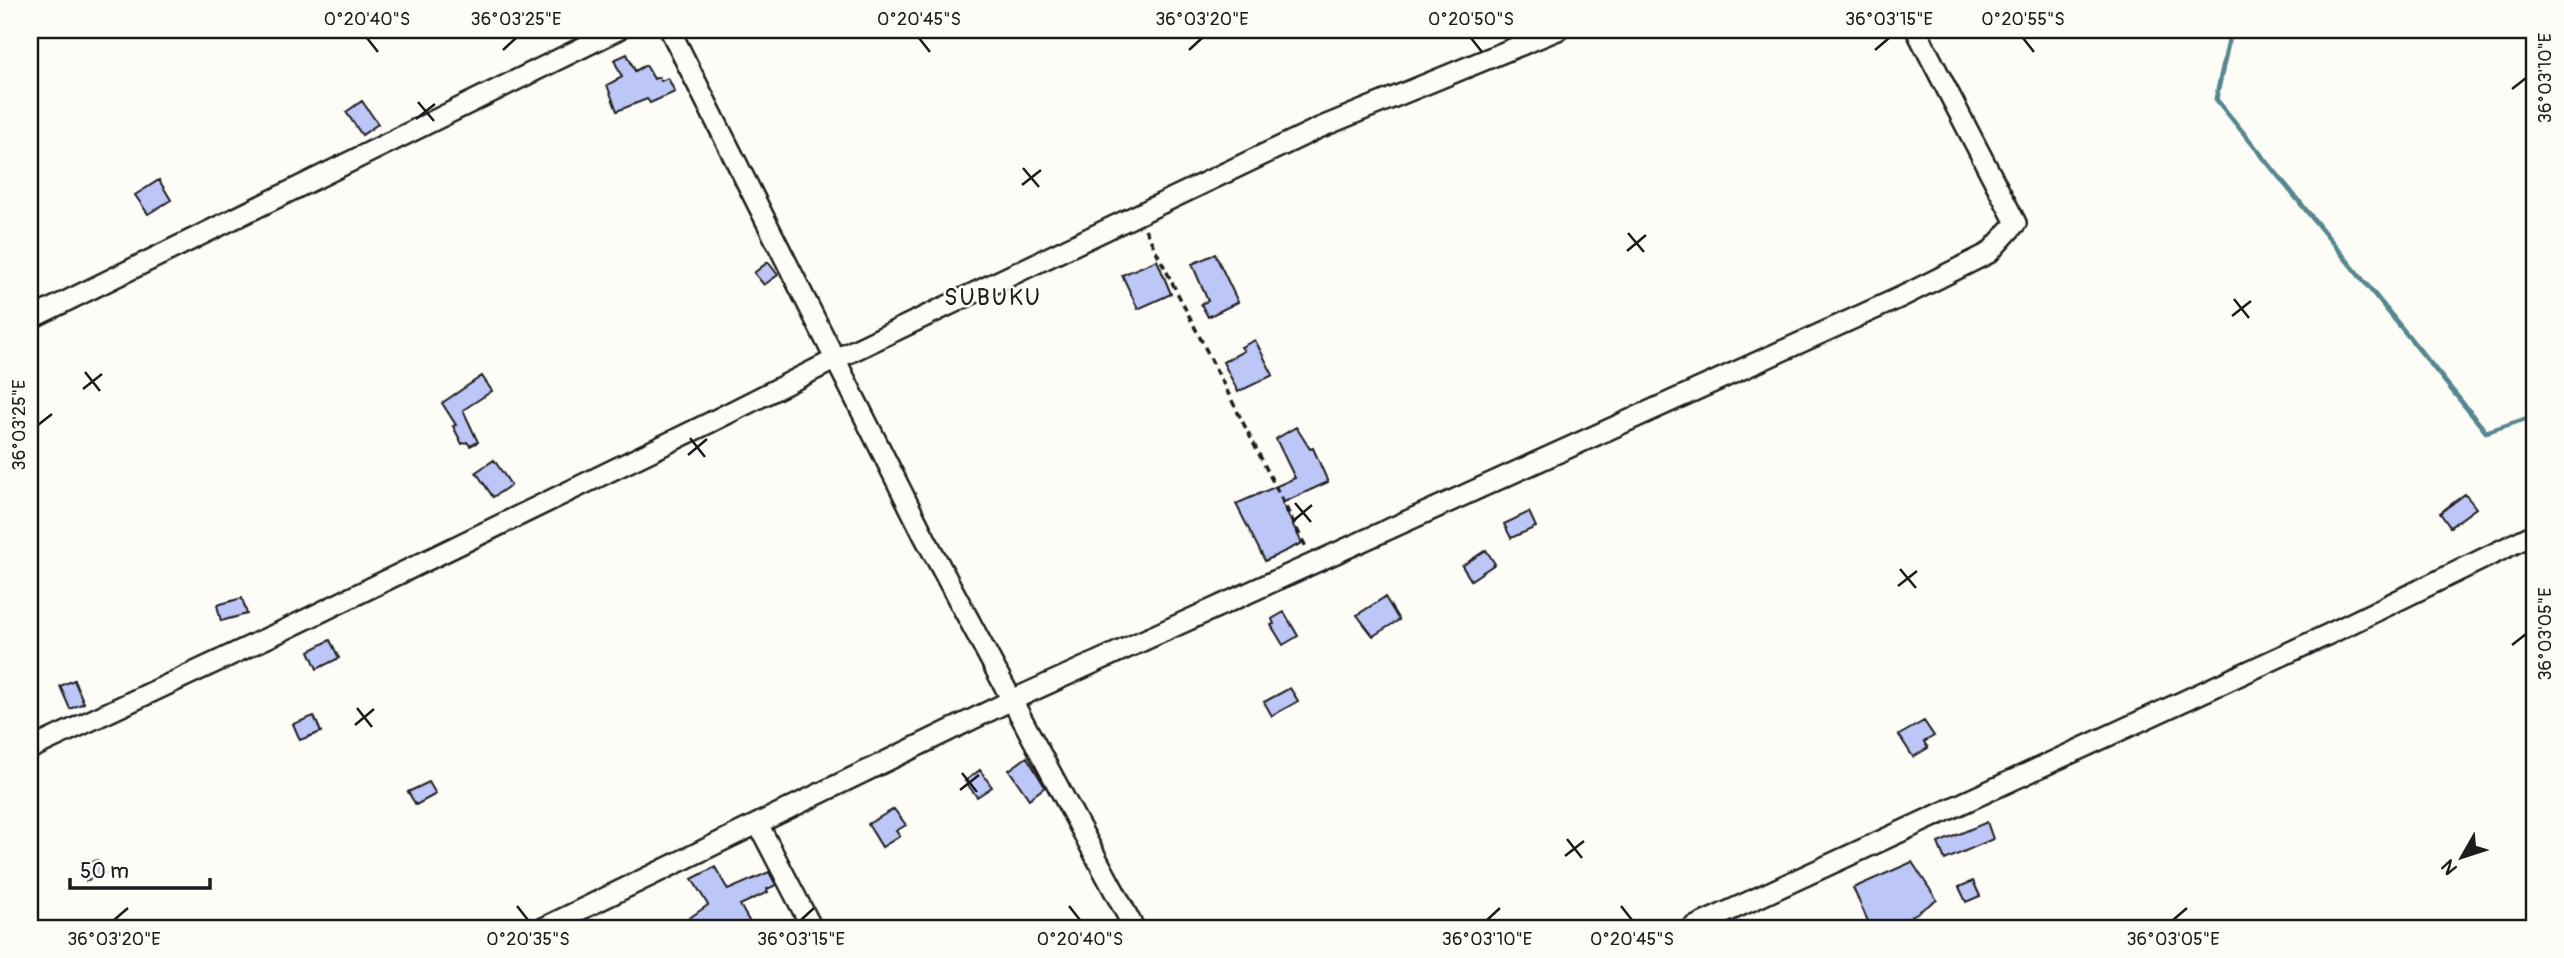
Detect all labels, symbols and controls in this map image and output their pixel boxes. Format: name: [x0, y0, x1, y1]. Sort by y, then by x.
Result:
text: 0°20'40"S: [324, 8, 410, 31]
text: 36°03'25"E: [471, 8, 561, 31]
text: 0°20'45"S: [877, 8, 961, 31]
text: 36°03'20"E: [1155, 8, 1249, 31]
text: 0°20'50"S: [1428, 8, 1514, 31]
text: 36°03'15"E: [1845, 8, 1933, 31]
text: 0°20'55"S: [1981, 8, 2065, 31]
text: 36°03'10"E: [2534, 33, 2557, 123]
district label: SUBUKU: [944, 283, 1042, 312]
text: 36°03'25"E: [8, 380, 31, 470]
text: 36°03'05"E: [2534, 587, 2557, 681]
north arrow: [2428, 822, 2498, 892]
scale bar: [70, 846, 210, 890]
text: N: [2436, 854, 2463, 880]
text: 50 m: [80, 858, 129, 885]
text: 36°03'20"E: [67, 928, 161, 951]
text: 0°20'35"S: [486, 928, 570, 951]
text: 36°03'15"E: [757, 928, 845, 951]
text: 0°20'40"S: [1037, 928, 1123, 951]
text: 36°03'10"E: [1442, 928, 1532, 951]
text: 0°20'45"S: [1590, 928, 1674, 951]
text: 36°03'05"E: [2126, 928, 2220, 951]

